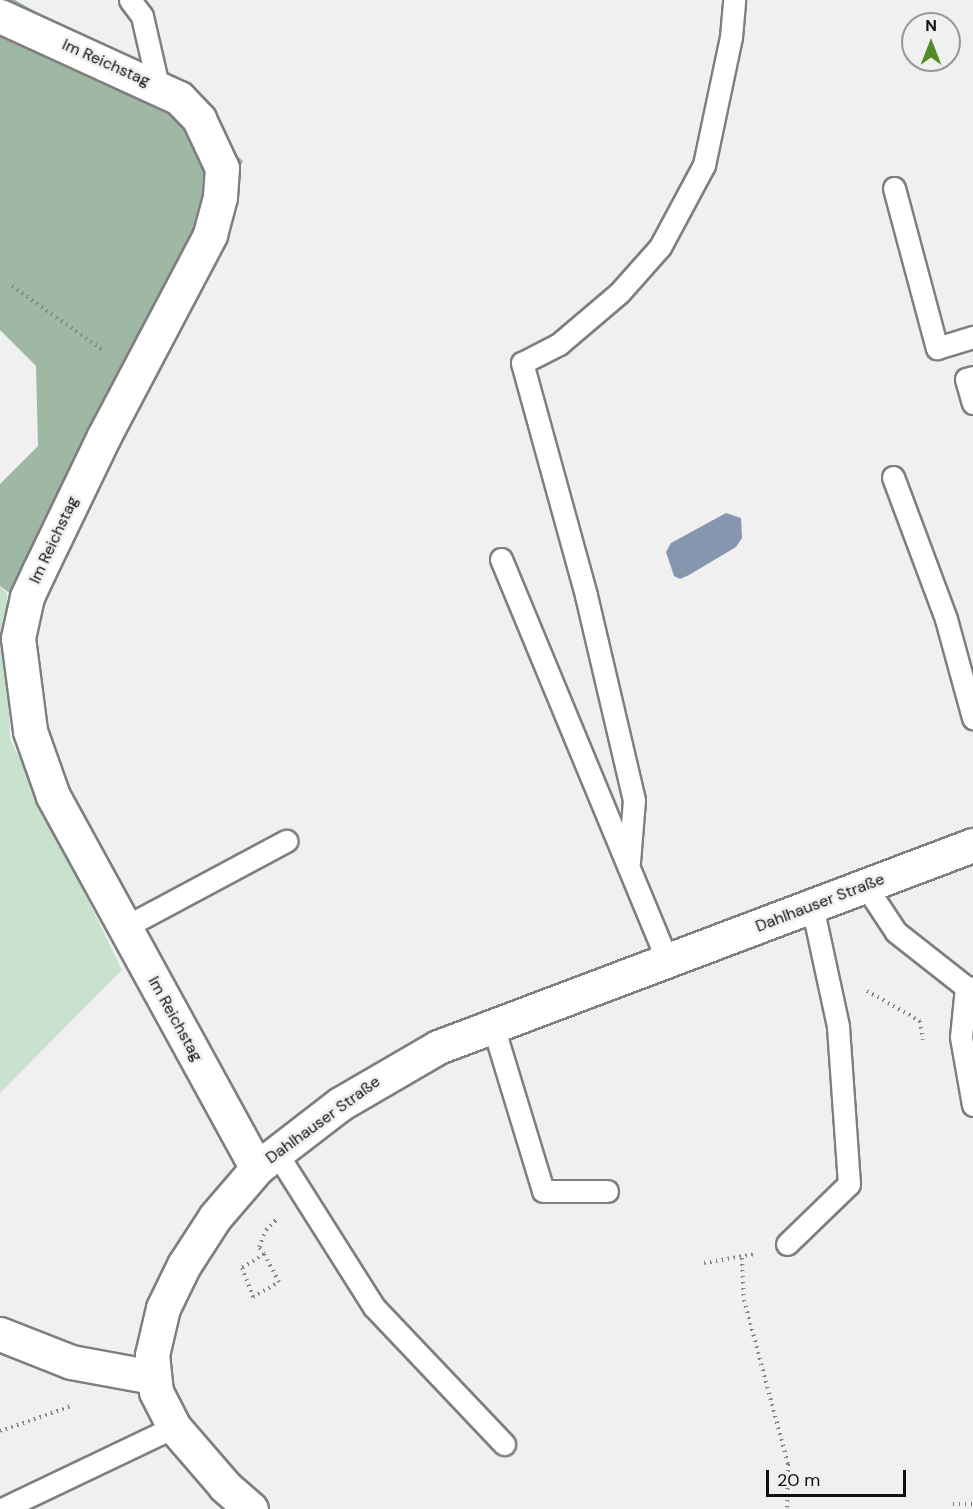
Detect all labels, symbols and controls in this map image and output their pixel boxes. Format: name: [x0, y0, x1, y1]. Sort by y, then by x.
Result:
north arrow: [901, 12, 961, 72]
text: N: [925, 15, 937, 36]
street label: Im Reichstag: [59, 35, 153, 91]
street label: Im Reichstag: [25, 493, 83, 587]
street label: Dahlhauser Straße: [753, 870, 887, 936]
street label: Im Reichstag: [144, 973, 206, 1065]
street label: Dahlhauser Straße: [262, 1072, 384, 1168]
scale bar: [769, 1458, 908, 1496]
text: 20 m: [777, 1468, 820, 1492]

